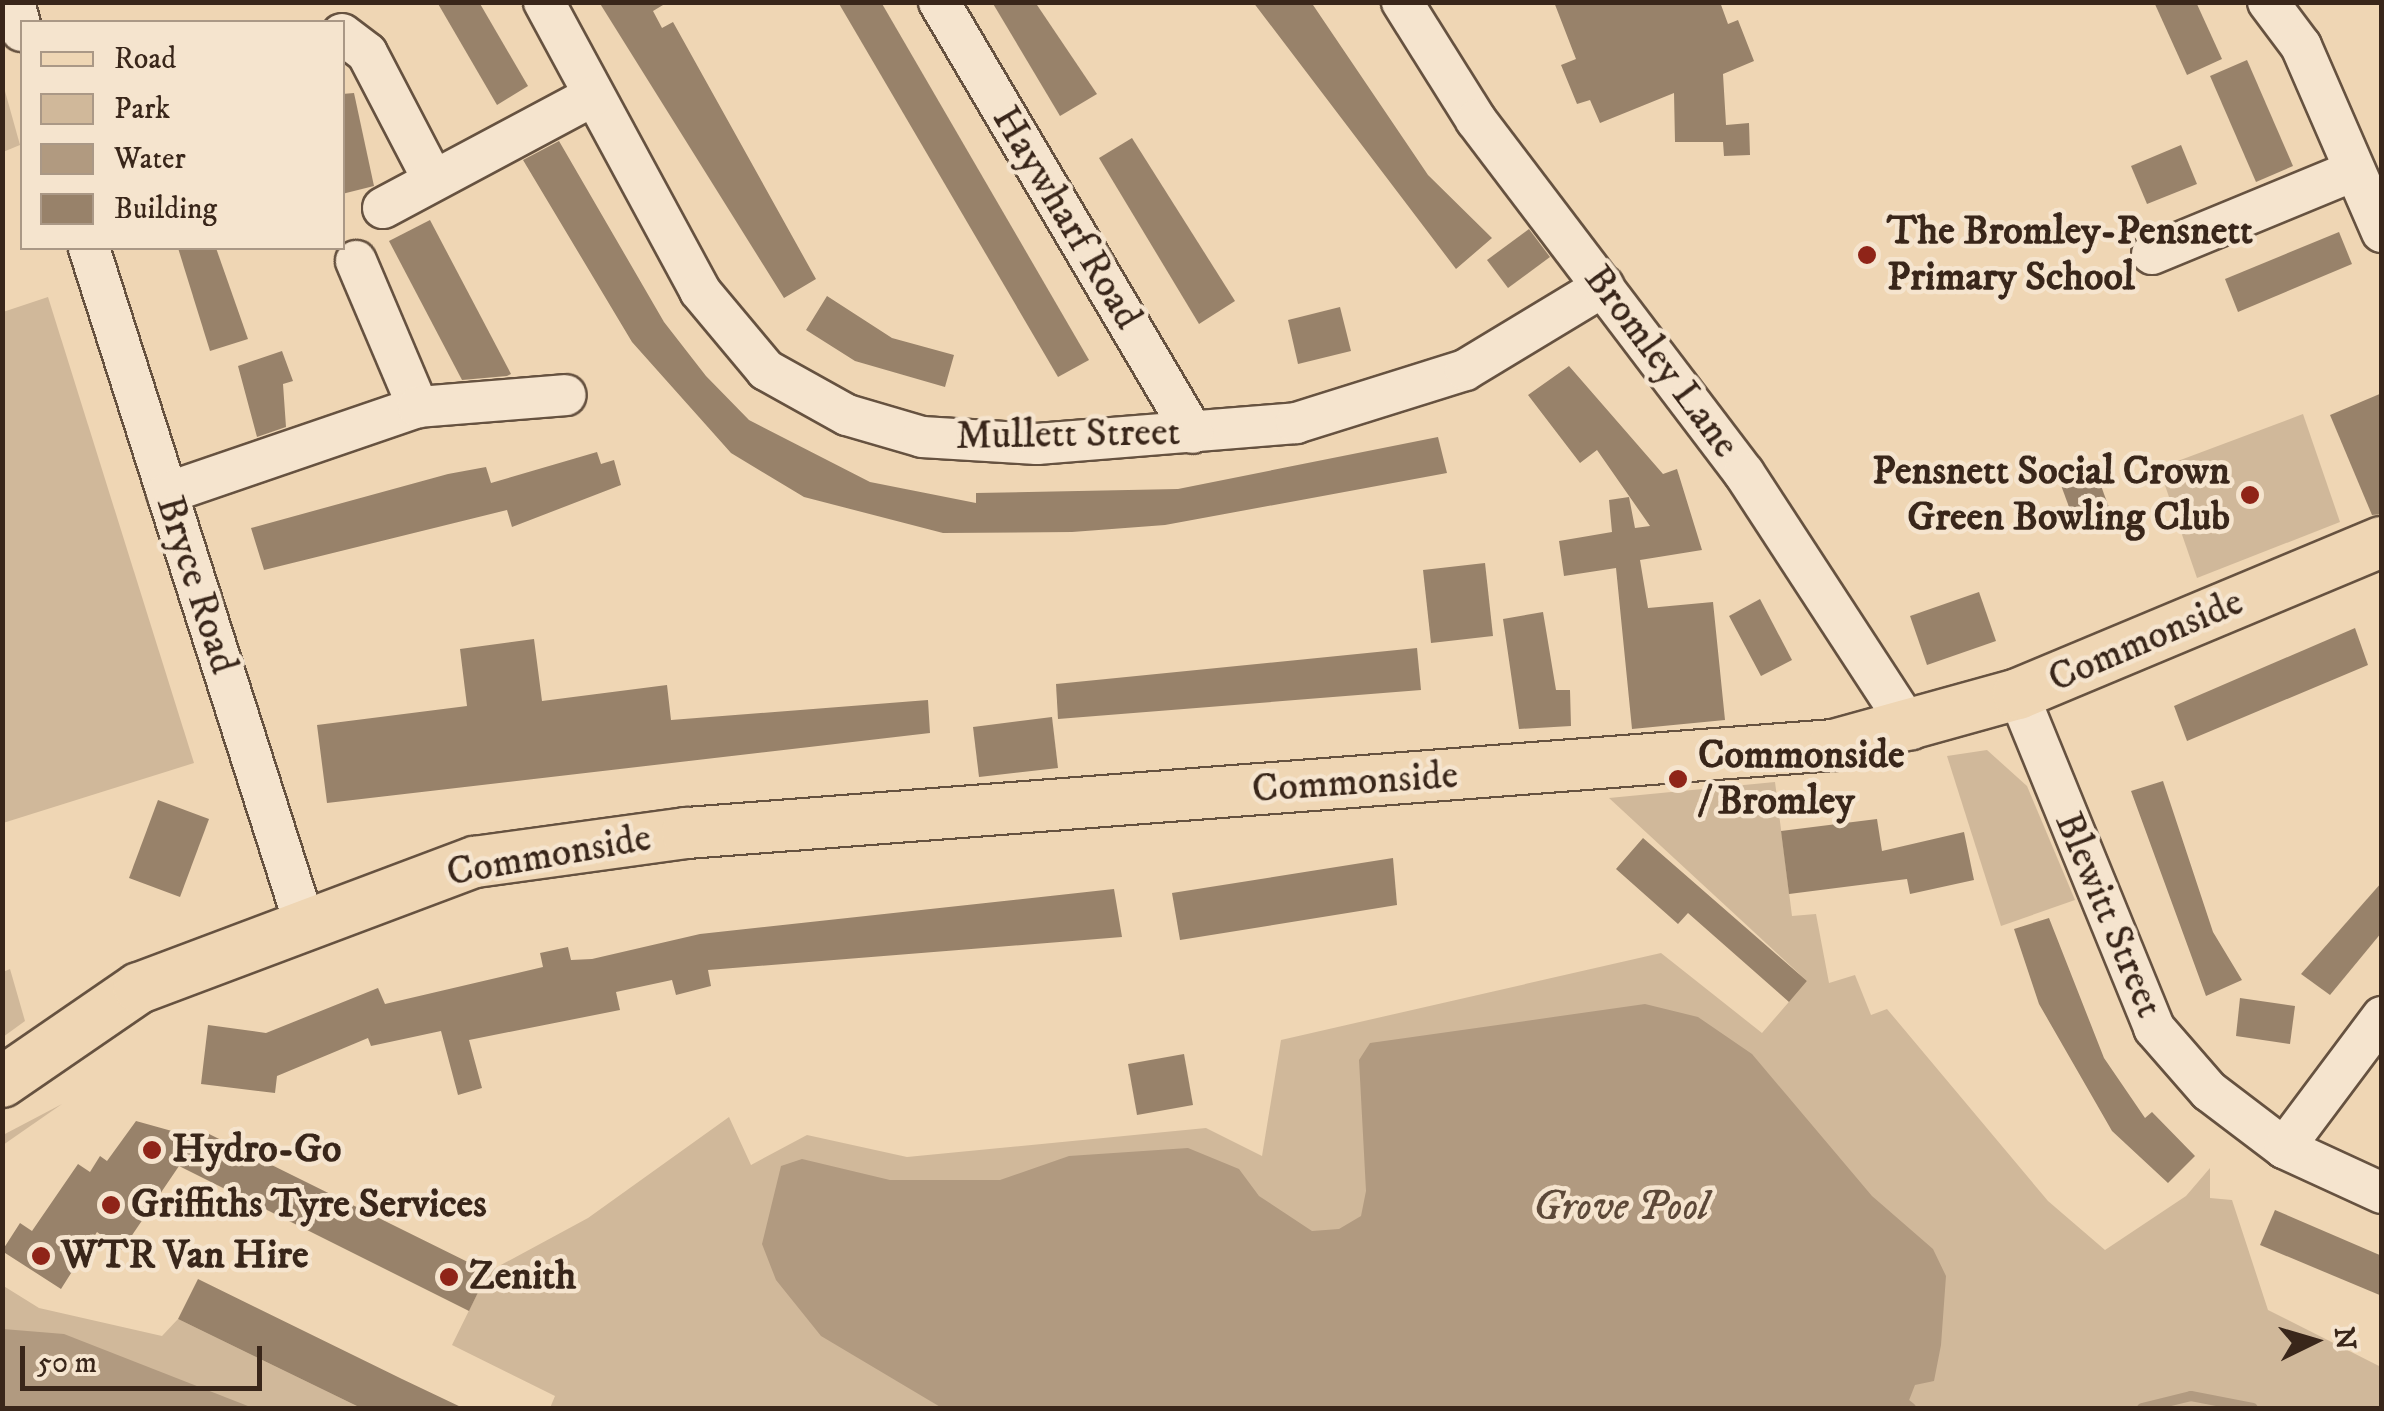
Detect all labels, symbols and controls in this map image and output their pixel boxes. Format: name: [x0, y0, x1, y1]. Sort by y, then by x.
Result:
legend: [20, 20, 345, 250]
text: Road: [114, 41, 176, 78]
text: Park: [114, 91, 170, 128]
street label: Haywharf Road: [981, 98, 1151, 338]
text: Water: [114, 141, 186, 178]
text: Building: [114, 191, 217, 228]
place label: The Bromley-Pensnett Primary School: [1887, 208, 2253, 302]
marker: The Bromley-Pensnett Primary School: [1856, 244, 1878, 266]
street label: Bromley Lane: [1573, 256, 1749, 468]
street label: Mullett Street: [955, 409, 1181, 461]
place label: Pensnett Social Crown Green Bowling Club: [1872, 448, 2230, 542]
marker: Pensnett Social Crown Green Bowling Club: [2239, 484, 2261, 506]
street label: Bryce Road: [145, 490, 247, 680]
street label: Commonside: [2042, 579, 2250, 703]
place label: Commonside / Bromley: [1698, 732, 1905, 826]
street label: Commonside: [1250, 752, 1460, 814]
marker: Commonside / Bromley: [1667, 768, 1689, 790]
street label: Blewitt Street: [2043, 805, 2173, 1025]
street label: Commonside: [443, 814, 655, 898]
place label: Hydro-Go: [172, 1126, 341, 1174]
marker: Hydro-Go: [141, 1139, 163, 1161]
place label: Griffiths Tyre Services: [131, 1181, 486, 1229]
water label: Grove Pool: [1533, 1182, 1709, 1232]
marker: Griffiths Tyre Services: [100, 1194, 122, 1216]
place label: WTR Van Hire: [61, 1232, 308, 1280]
marker: WTR Van Hire: [30, 1245, 52, 1267]
place label: Zenith: [469, 1253, 576, 1301]
marker: Zenith: [438, 1266, 460, 1288]
north arrow: [2264, 1291, 2364, 1391]
text: N: [2326, 1325, 2363, 1351]
scale bar: [25, 1326, 268, 1388]
text: 50 m: [37, 1345, 97, 1382]

